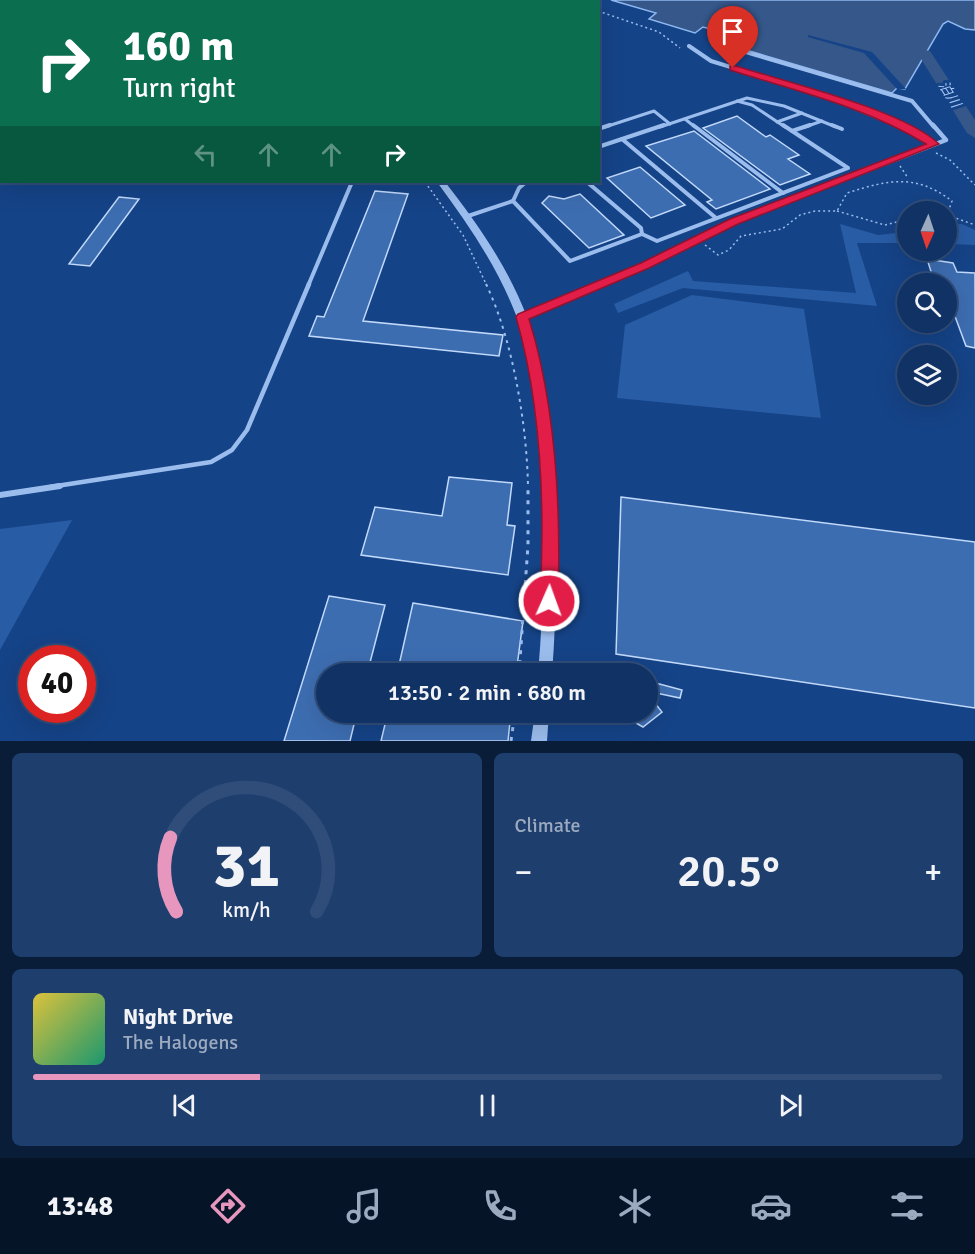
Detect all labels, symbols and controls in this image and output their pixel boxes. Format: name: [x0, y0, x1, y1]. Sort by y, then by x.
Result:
pin: [707, 6, 758, 68]
icon: arrive: [716, 15, 749, 48]
text: 160 m: [123, 21, 234, 72]
icon: right: [24, 24, 102, 102]
text: Turn right: [123, 72, 236, 105]
water label: 泊川: [935, 78, 965, 112]
icon: left: [189, 138, 222, 171]
icon: ahead: [252, 138, 285, 171]
icon: ahead: [315, 138, 348, 171]
icon: right: [378, 138, 411, 171]
north arrow: [897, 201, 957, 261]
map controls: [897, 201, 957, 405]
button: search: [897, 273, 957, 333]
button: layers: [897, 345, 957, 405]
position arrow: [517, 569, 581, 633]
speed limit sign: 40: [18, 645, 96, 723]
text: 13:50 · 2 min · 680 m: [388, 679, 586, 706]
text: Climate: [515, 813, 580, 838]
text: 31: [213, 827, 280, 904]
text: 20.5°: [677, 844, 780, 899]
text: −: [515, 852, 532, 893]
text: +: [924, 852, 942, 893]
text: km/h: [222, 897, 271, 923]
text: Night Drive: [123, 1003, 233, 1030]
text: The Halogens: [123, 1030, 238, 1055]
icon: previous: [168, 1089, 201, 1122]
icon: pause: [471, 1089, 504, 1122]
icon: next: [774, 1089, 807, 1122]
icon: directions: [207, 1185, 249, 1227]
icon: music: [343, 1185, 385, 1227]
icon: phone: [479, 1185, 521, 1227]
icon: climate: [614, 1185, 656, 1227]
icon: car: [750, 1185, 792, 1227]
icon: filters: [886, 1185, 928, 1227]
text: 13:48: [47, 1190, 113, 1223]

